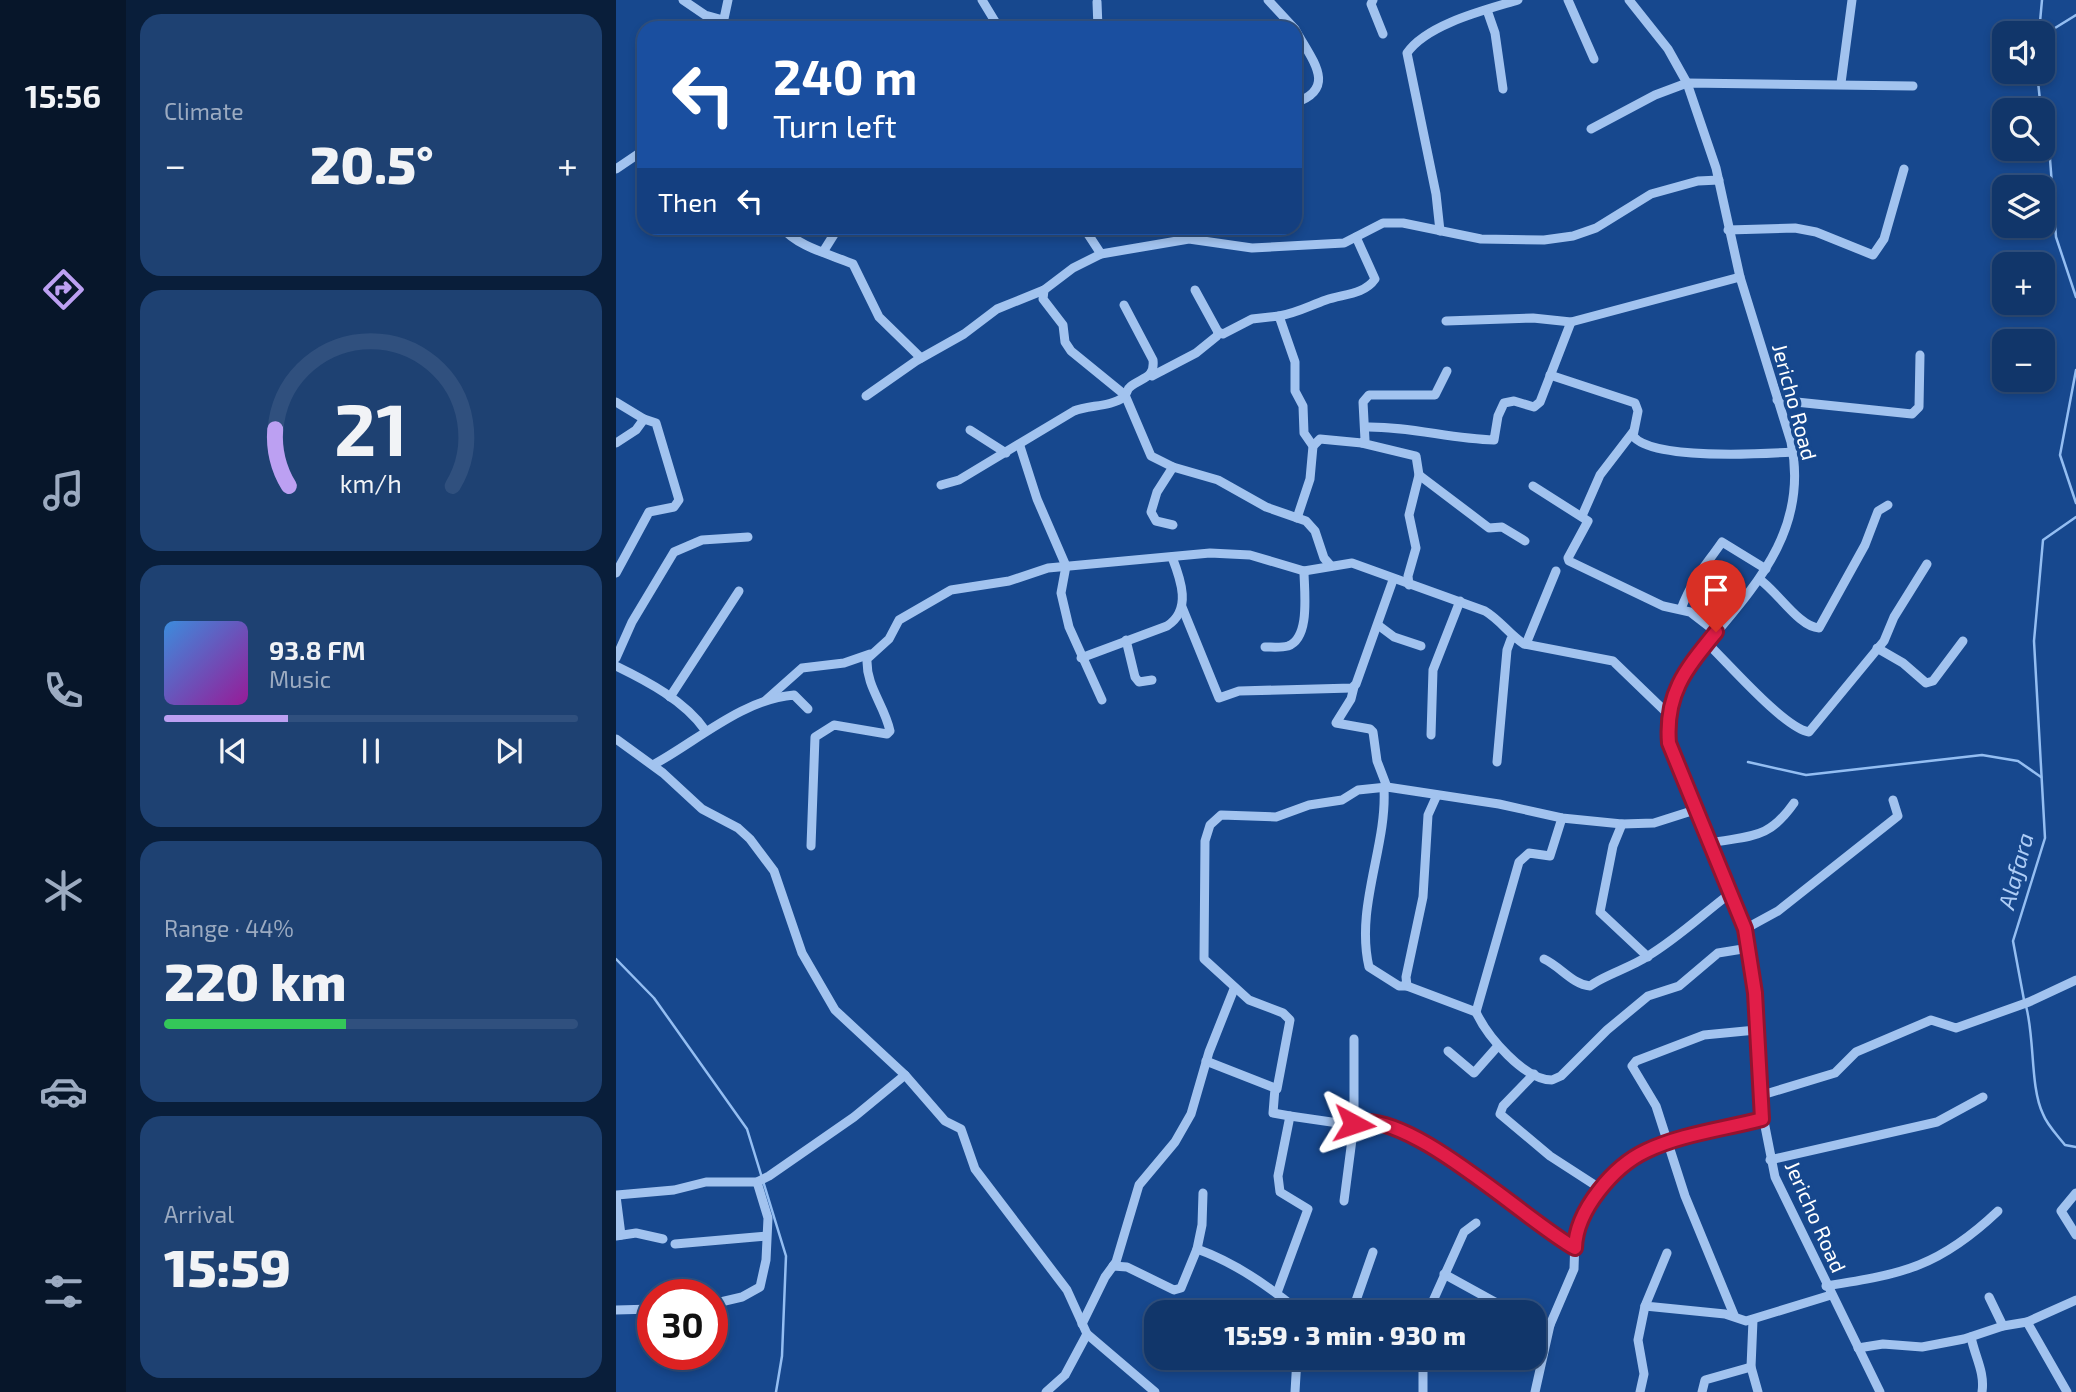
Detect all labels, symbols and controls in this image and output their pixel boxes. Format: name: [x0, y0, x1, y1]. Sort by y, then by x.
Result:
map controls: [1992, 21, 2055, 392]
button: sound: [1992, 21, 2055, 84]
text: 240 m: [773, 46, 917, 105]
icon: left: [658, 49, 749, 140]
text: 15:56: [25, 76, 101, 114]
text: Climate: [164, 97, 244, 125]
button: search: [1992, 98, 2055, 161]
text: Turn left: [773, 106, 897, 144]
text: 20.5°: [310, 132, 434, 194]
text: −: [164, 141, 186, 187]
text: +: [557, 141, 578, 187]
button: layers: [1992, 175, 2055, 238]
icon: left: [731, 182, 769, 220]
text: Then: [658, 186, 717, 217]
button: +: [1992, 252, 2055, 315]
icon: directions: [39, 265, 88, 314]
button: −: [1992, 329, 2055, 392]
street label: Jericho Road: [1768, 341, 1823, 463]
text: 21: [334, 384, 408, 472]
icon: music: [39, 466, 88, 515]
text: km/h: [340, 468, 402, 498]
pin: [1686, 560, 1746, 632]
icon: arrive: [1697, 571, 1735, 609]
text: 93.8 FM: [269, 634, 366, 665]
text: Music: [269, 665, 331, 693]
icon: phone: [39, 666, 88, 715]
icon: previous: [214, 732, 252, 770]
icon: pause: [352, 732, 390, 770]
icon: next: [490, 732, 528, 770]
water label: Alafara: [1991, 829, 2039, 913]
icon: climate: [39, 866, 88, 915]
text: Range · 44%: [164, 914, 294, 942]
text: 220 km: [164, 949, 347, 1011]
icon: car: [39, 1067, 88, 1116]
position arrow: [1317, 1087, 1391, 1161]
street label: Jericho Road: [1781, 1157, 1852, 1276]
text: Arrival: [164, 1200, 234, 1228]
text: 15:59: [164, 1235, 291, 1297]
icon: filters: [39, 1267, 88, 1316]
speed limit sign: 30: [637, 1279, 728, 1370]
text: 15:59 · 3 min · 930 m: [1224, 1319, 1466, 1350]

